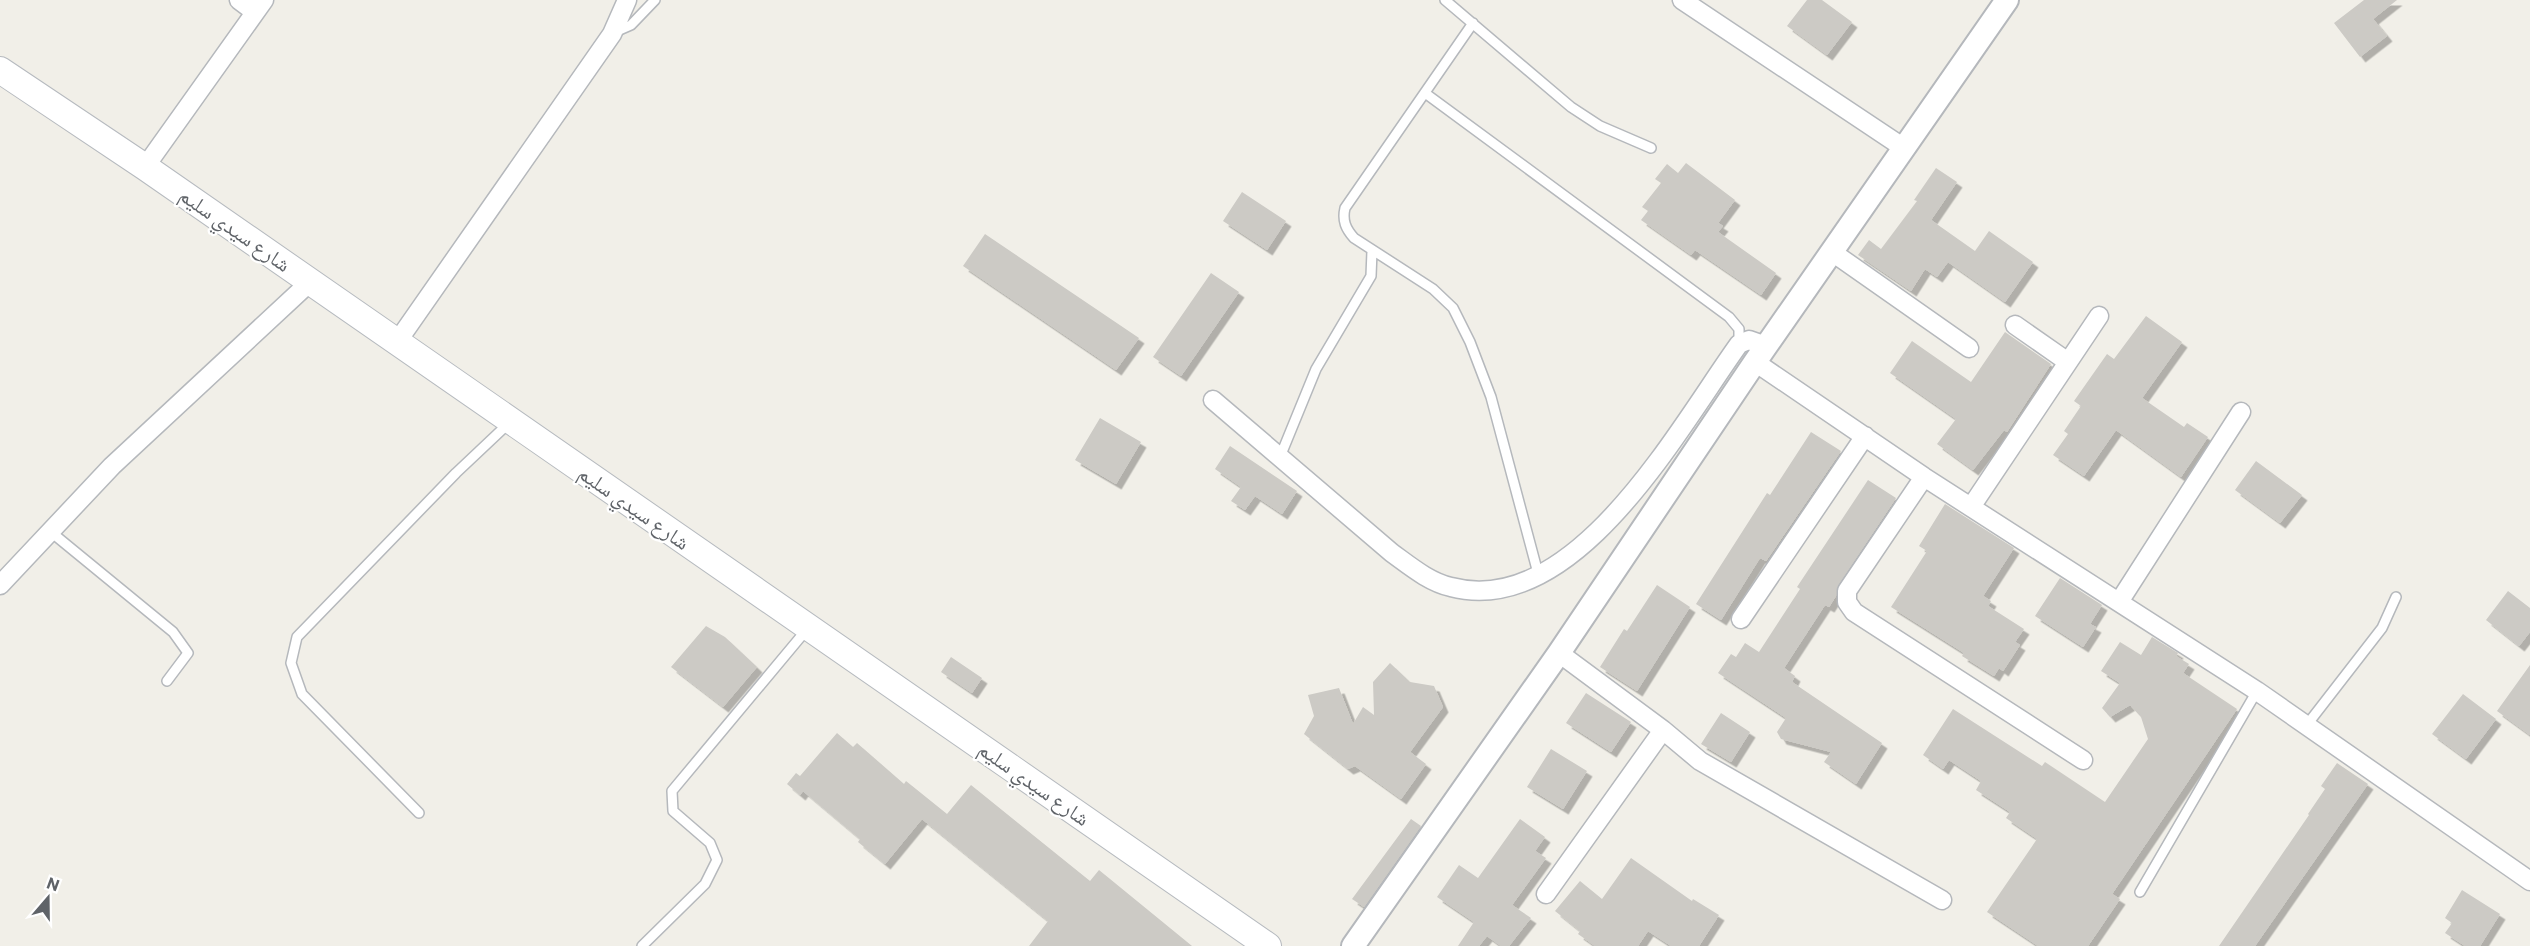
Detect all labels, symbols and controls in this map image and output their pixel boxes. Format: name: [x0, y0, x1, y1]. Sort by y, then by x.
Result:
street label: شارع سيدي سليم: [172, 181, 296, 281]
street label: شارع سيدي سليم: [571, 459, 695, 559]
street label: شارع سيدي سليم: [971, 735, 1095, 835]
north arrow: [18, 868, 78, 928]
text: N: [44, 872, 62, 894]

